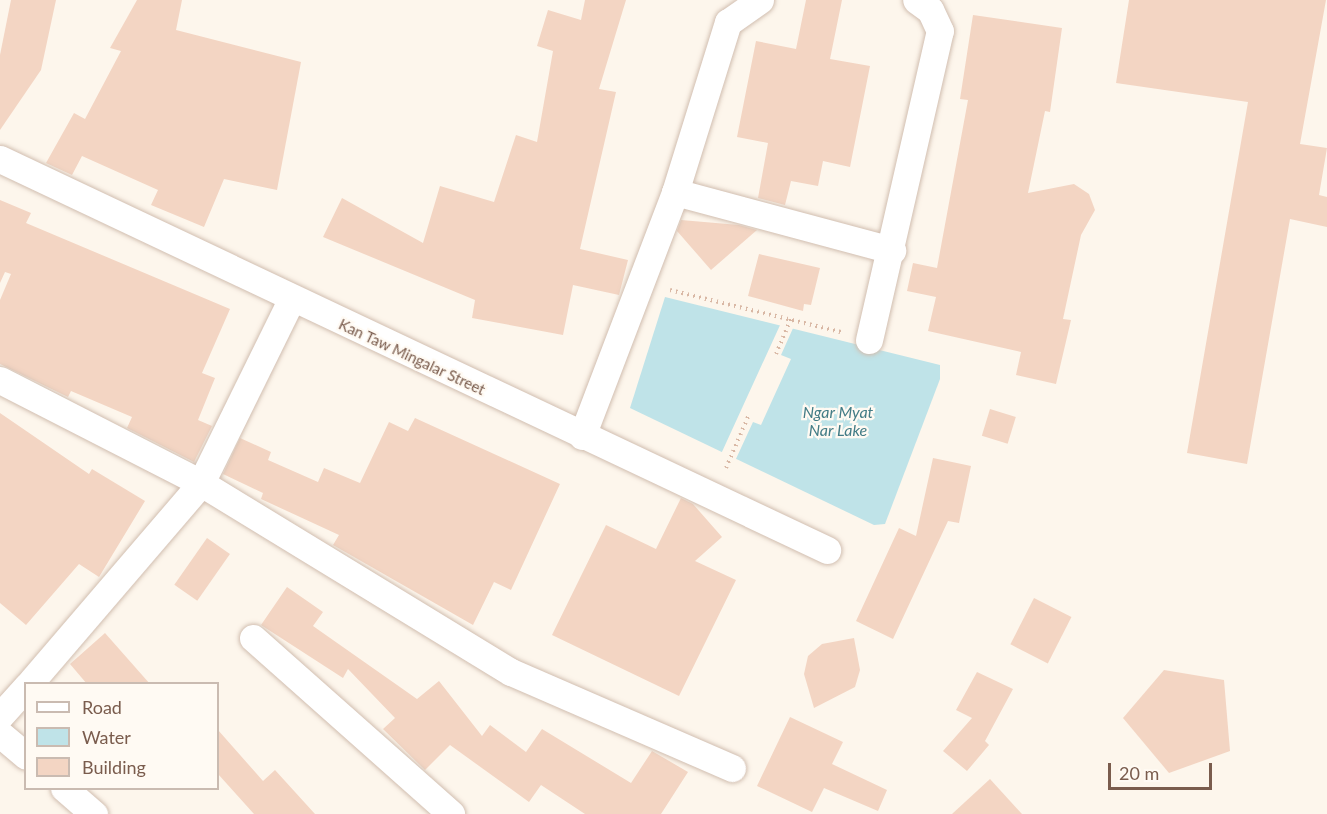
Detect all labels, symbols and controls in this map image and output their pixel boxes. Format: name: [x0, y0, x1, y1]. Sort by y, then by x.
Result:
street label: Kan Taw Mingalar Street: [335, 315, 489, 399]
water label: Ngar Myat Nar Lake: [803, 402, 873, 440]
legend: [24, 682, 219, 790]
text: Road: [82, 696, 122, 718]
text: Water: [82, 726, 131, 748]
scale bar: [1111, 751, 1214, 789]
text: Building: [82, 756, 146, 778]
text: 20 m: [1119, 762, 1159, 784]

